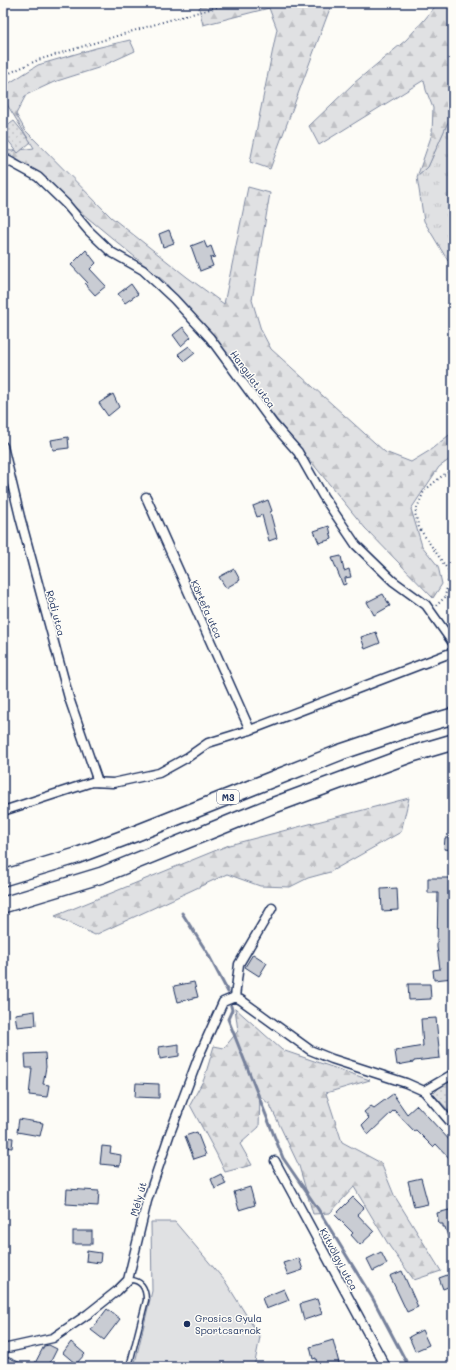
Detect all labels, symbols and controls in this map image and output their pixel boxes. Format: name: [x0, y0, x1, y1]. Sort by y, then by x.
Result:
street label: Hangulat utca: [227, 347, 279, 411]
street label: Körtefa utca: [188, 577, 226, 641]
street label: Ródi utca: [43, 589, 69, 637]
road number: M3: [217, 790, 239, 804]
street label: Mély út: [126, 1180, 150, 1218]
street label: Kútvölgyi utca: [317, 1225, 361, 1293]
place label: Grosics Gyula Sportcsarnok: [195, 1311, 262, 1337]
marker: Grosics Gyula Sportcsarnok: [182, 1319, 192, 1329]

